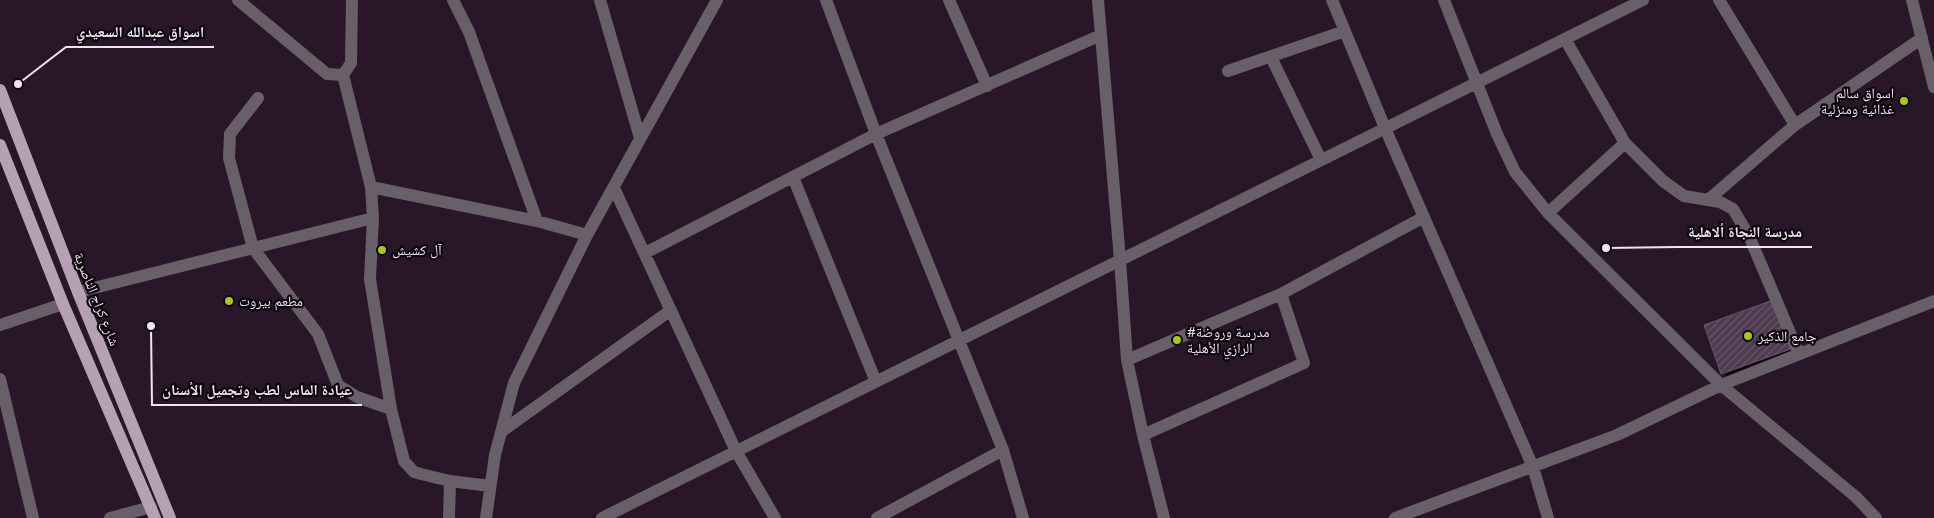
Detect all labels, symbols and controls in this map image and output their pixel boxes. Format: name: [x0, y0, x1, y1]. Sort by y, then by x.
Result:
callout: اسواق عبدالله السعيدي: [66, 17, 214, 47]
text: اسواق عبدالله السعيدي: [76, 21, 204, 44]
place label: اسواق سالم غذائية ومنزلية: [1821, 83, 1894, 118]
marker: اسواق سالم غذائية ومنزلية: [1898, 95, 1910, 107]
callout: مدرسة النجاة ألاهلية: [1678, 217, 1812, 247]
text: مدرسة النجاة ألاهلية: [1688, 221, 1802, 241]
place label: آل كشيش: [392, 240, 442, 259]
marker: آل كشيش: [376, 244, 388, 256]
street label: شارع كراج الناصرية: [69, 249, 125, 349]
place label: مطعم بيروت: [239, 291, 303, 311]
marker: مطعم بيروت: [223, 295, 235, 307]
place label: #مدرسة وروضة الرازي الأهلية: [1187, 322, 1270, 360]
place label: جامع الذكير: [1757, 326, 1817, 346]
marker: جامع الذكير: [1742, 330, 1754, 342]
marker: #مدرسة وروضة الرازي الأهلية: [1171, 334, 1183, 346]
callout: عيادة الماس لطب وتجميل الأسنان: [152, 375, 362, 405]
text: عيادة الماس لطب وتجميل الأسنان: [162, 379, 352, 399]

